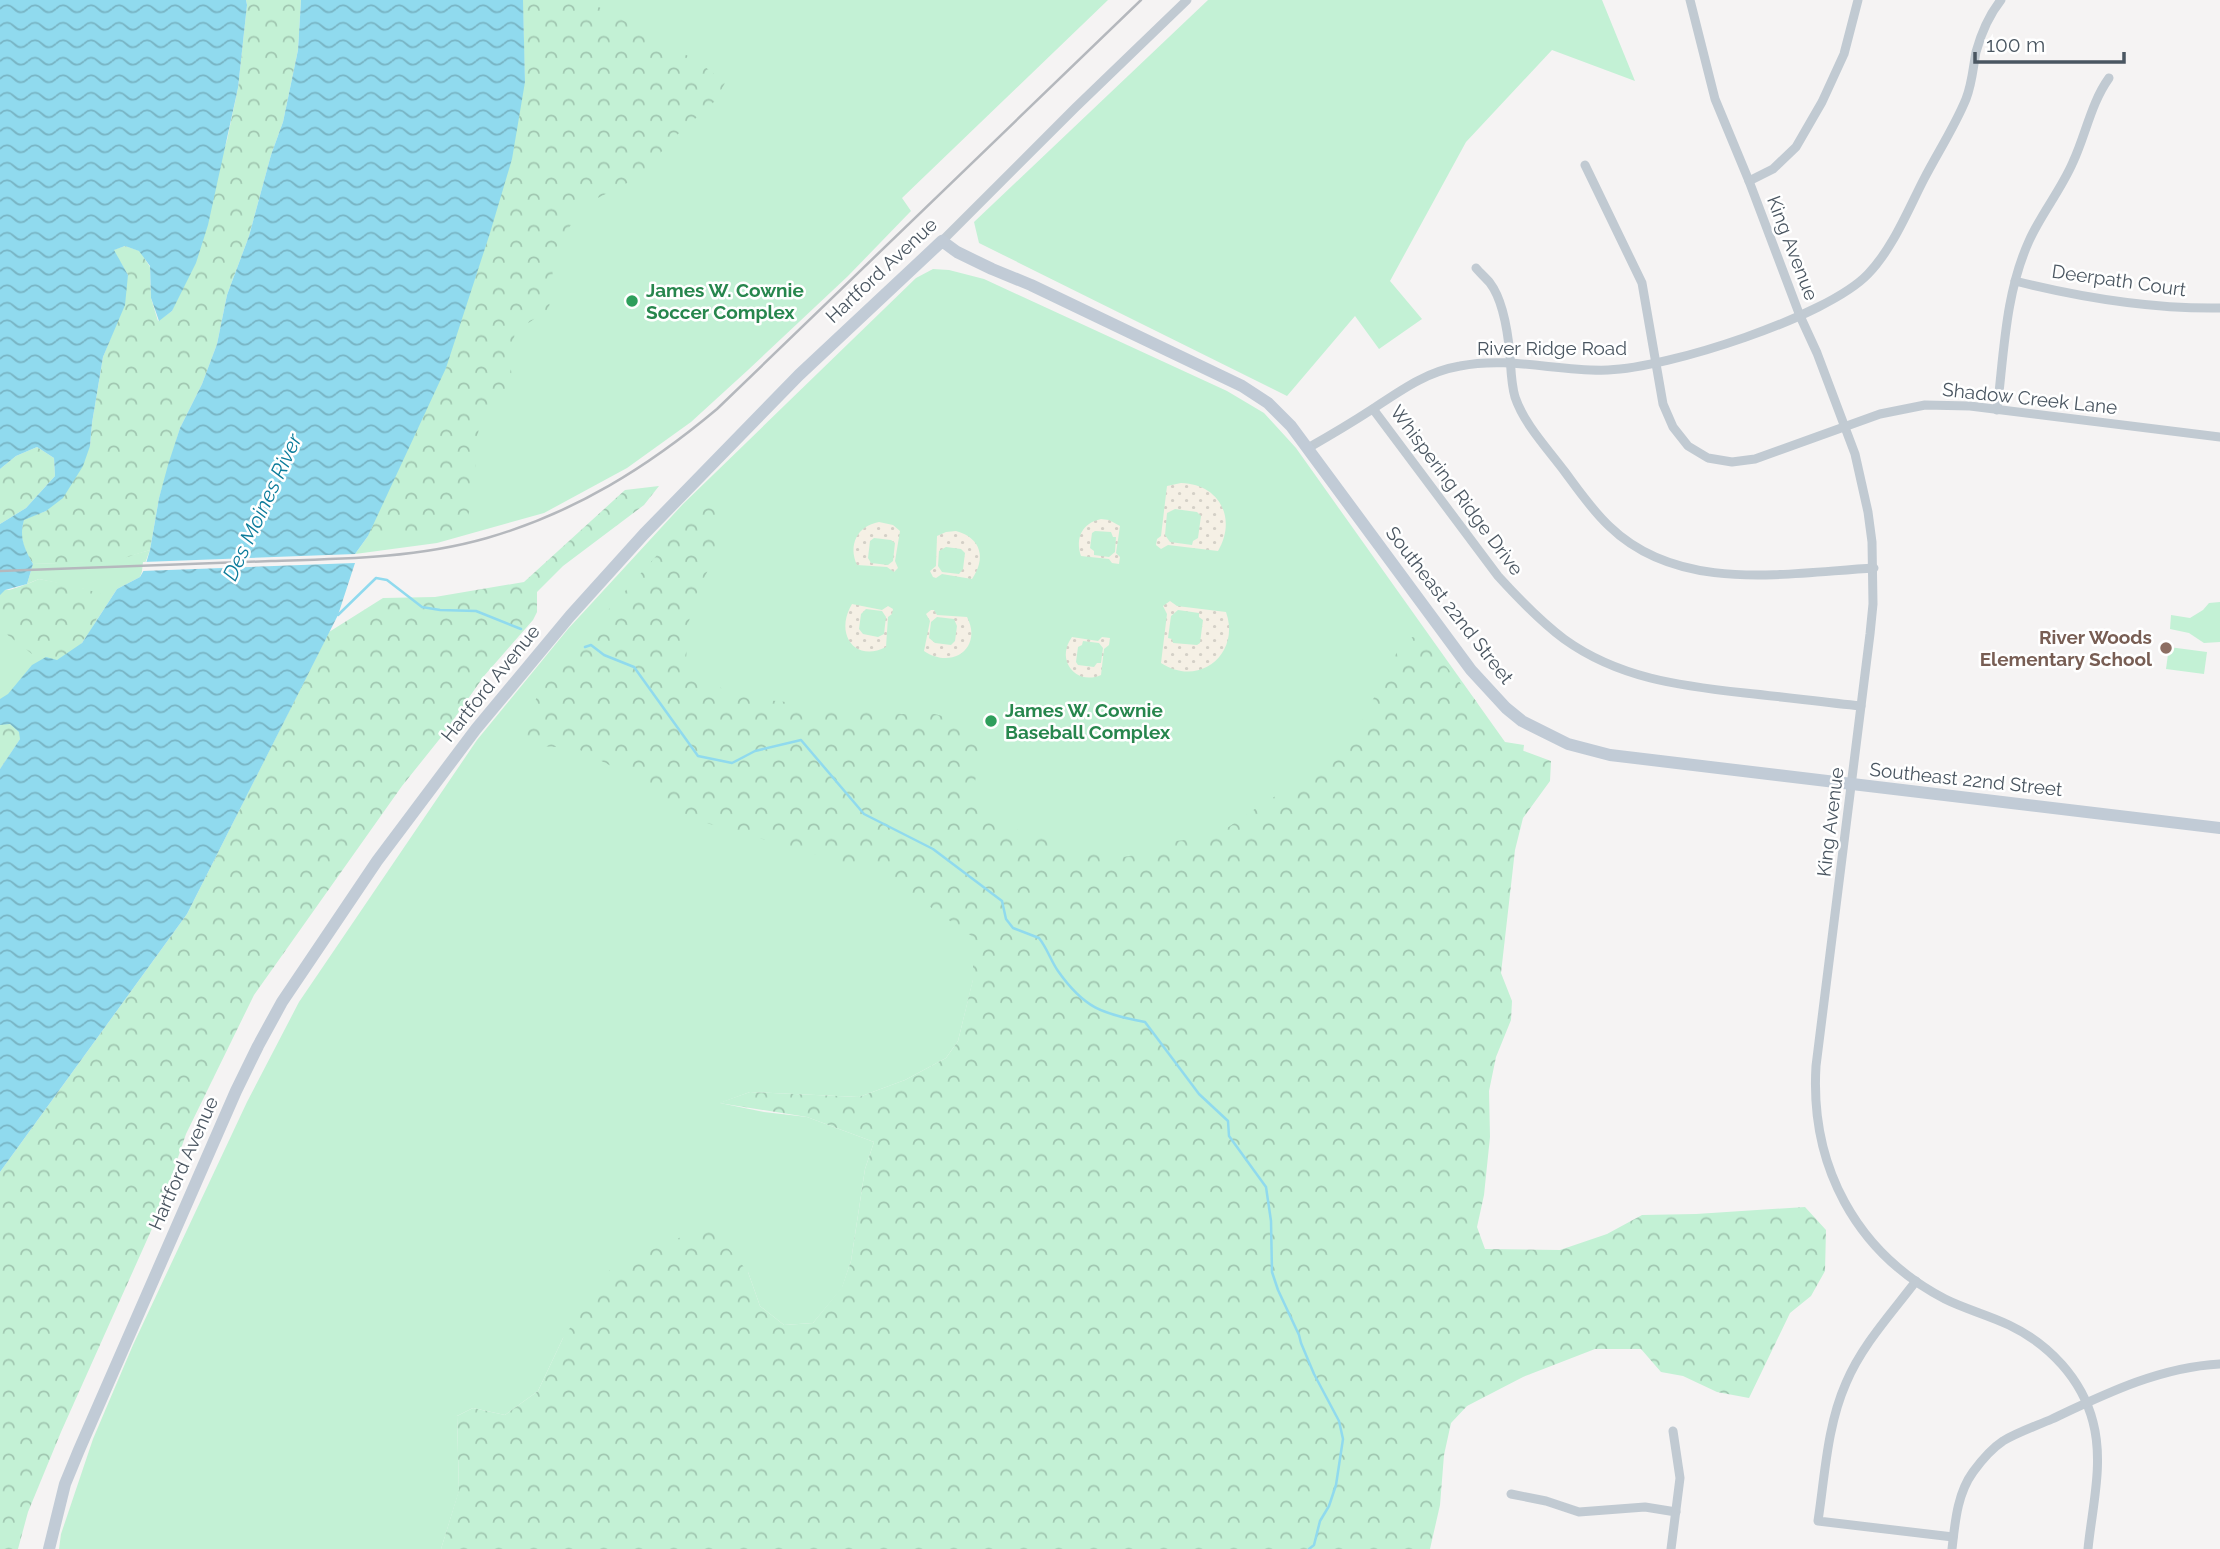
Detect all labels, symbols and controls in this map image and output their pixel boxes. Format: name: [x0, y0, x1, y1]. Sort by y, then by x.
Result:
scale bar: [1975, 21, 2124, 65]
text: 100 m: [1986, 32, 2045, 57]
street label: King Avenue: [1763, 193, 1823, 303]
street label: Hartford Avenue: [821, 213, 941, 327]
street label: Deerpath Court: [2050, 260, 2188, 300]
place label: James W. Cownie Soccer Complex: [646, 279, 804, 323]
marker: James W. Cownie Soccer Complex: [624, 293, 640, 309]
street label: River Ridge Road: [1477, 337, 1627, 359]
street label: Shadow Creek Lane: [1941, 378, 2119, 418]
street label: Whispering Ridge Drive: [1386, 401, 1528, 579]
water label: Des Moines River: [217, 429, 307, 584]
street label: Southeast 22nd Street: [1382, 522, 1519, 689]
street label: Hartford Avenue: [436, 620, 544, 746]
place label: River Woods Elementary School: [1980, 626, 2153, 670]
marker: River Woods Elementary School: [2158, 640, 2174, 656]
place label: James W. Cownie Baseball Complex: [1005, 699, 1171, 743]
marker: James W. Cownie Baseball Complex: [983, 713, 999, 729]
street label: Southeast 22nd Street: [1869, 758, 2064, 800]
street label: King Avenue: [1812, 766, 1848, 878]
street label: Hartford Avenue: [144, 1093, 222, 1233]

